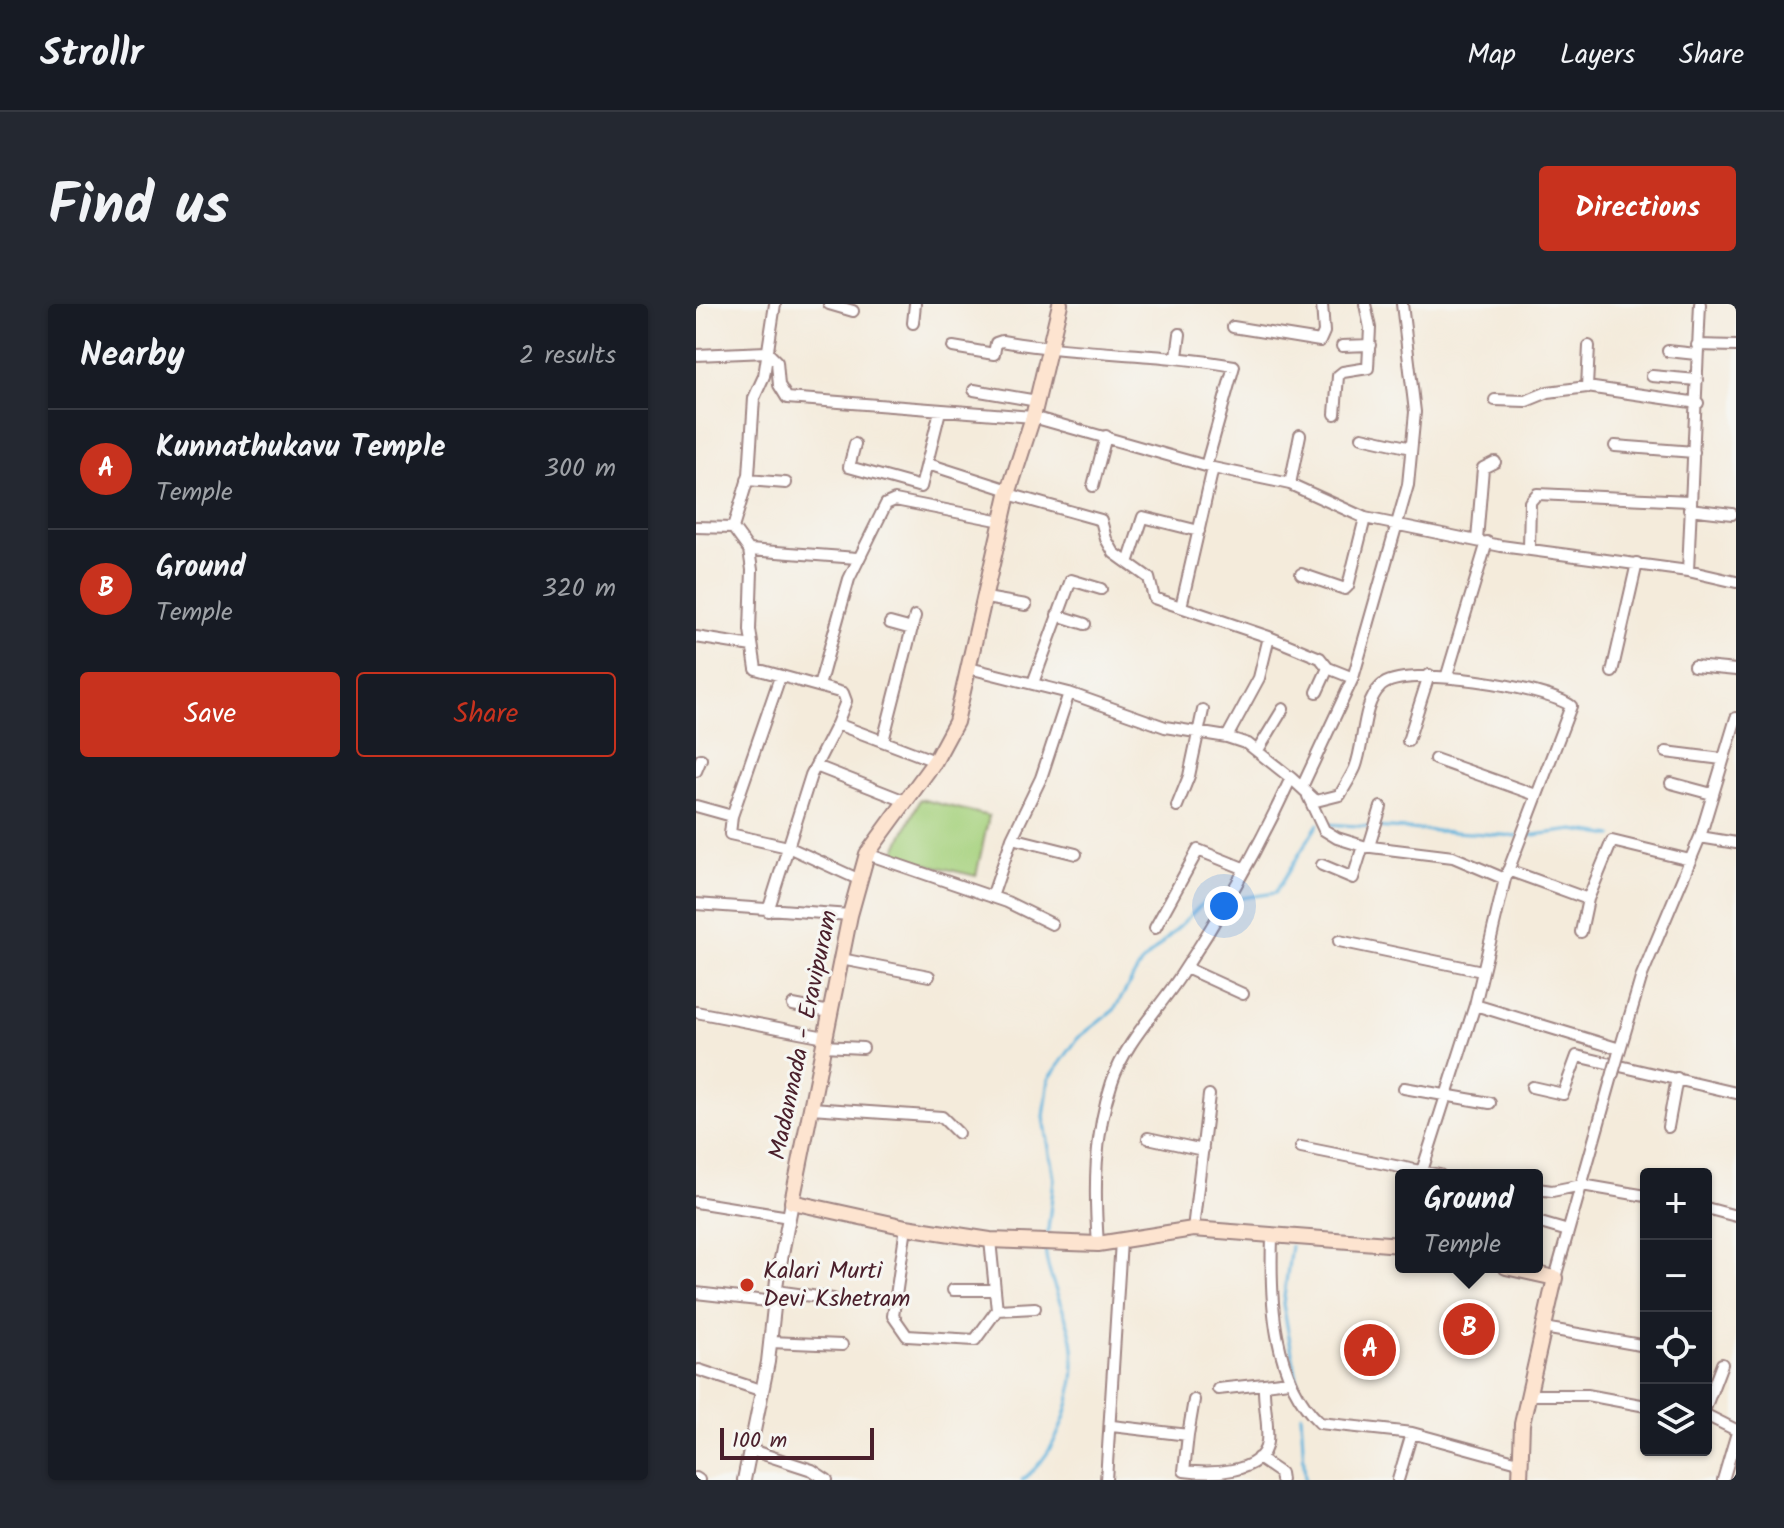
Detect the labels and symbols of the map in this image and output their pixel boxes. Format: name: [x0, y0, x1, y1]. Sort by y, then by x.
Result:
your location: [1204, 886, 1244, 926]
street label: Madannada - Eravipuram: [759, 907, 849, 1163]
place label: Kalari Murti Devi Kshetram: [763, 1252, 910, 1319]
marker: Kalari Murti Devi Kshetram: [738, 1276, 756, 1294]
pin: B: [1443, 1299, 1495, 1359]
pin: A: [1344, 1320, 1396, 1380]
scale bar: [720, 1424, 874, 1460]

